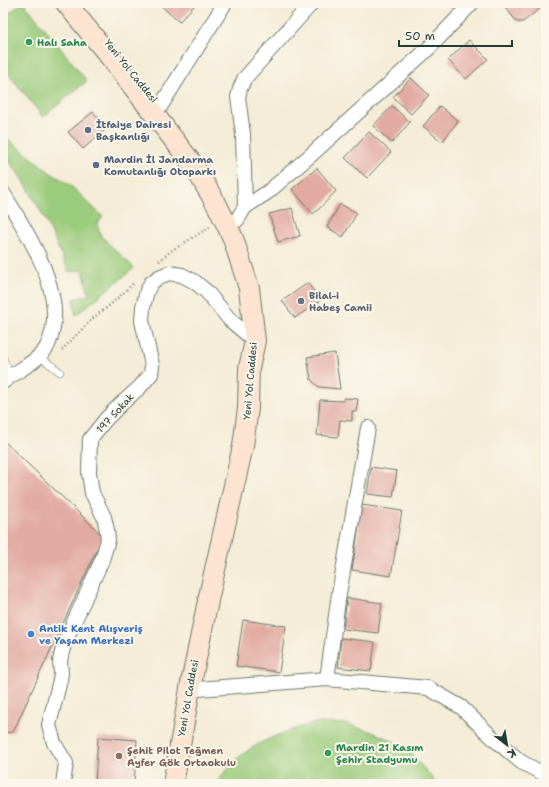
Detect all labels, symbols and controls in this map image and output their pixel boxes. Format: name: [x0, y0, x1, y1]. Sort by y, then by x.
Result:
scale bar: [399, 22, 512, 48]
text: 50 m: [405, 28, 435, 44]
place label: Halı Saha: [37, 36, 87, 49]
marker: Halı Saha: [24, 37, 34, 47]
street label: Yeni Yol Caddesi: [101, 37, 161, 106]
place label: İtfaiye Dairesi Başkanlığı: [96, 118, 171, 143]
marker: İtfaiye Dairesi Başkanlığı: [83, 125, 93, 135]
place label: Mardin İl Jandarma Komutanlığı Otoparkı: [104, 153, 216, 178]
marker: Mardin İl Jandarma Komutanlığı Otoparkı: [91, 160, 101, 170]
place label: Bilal-i Habeş Camii: [309, 289, 372, 314]
marker: Bilal-i Habeş Camii: [296, 296, 306, 306]
street label: Yeni Yol Caddesi: [240, 341, 260, 420]
street label: 197 Sokak: [93, 390, 137, 436]
place label: Antik Kent Alışveriş ve Yaşam Merkezi: [39, 622, 143, 647]
marker: Antik Kent Alışveriş ve Yaşam Merkezi: [26, 629, 36, 639]
street label: Yeni Yol Caddesi: [175, 658, 201, 738]
north arrow: [487, 725, 527, 765]
place label: Mardin 21 Kasım Şehir Stadyumu: [336, 741, 423, 766]
place label: Şehit Pilot Teğmen Ayfer Gök Ortaokulu: [127, 744, 236, 769]
text: K: [504, 745, 519, 762]
marker: Mardin 21 Kasım Şehir Stadyumu: [323, 748, 333, 758]
marker: Şehit Pilot Teğmen Ayfer Gök Ortaokulu: [114, 751, 124, 761]

